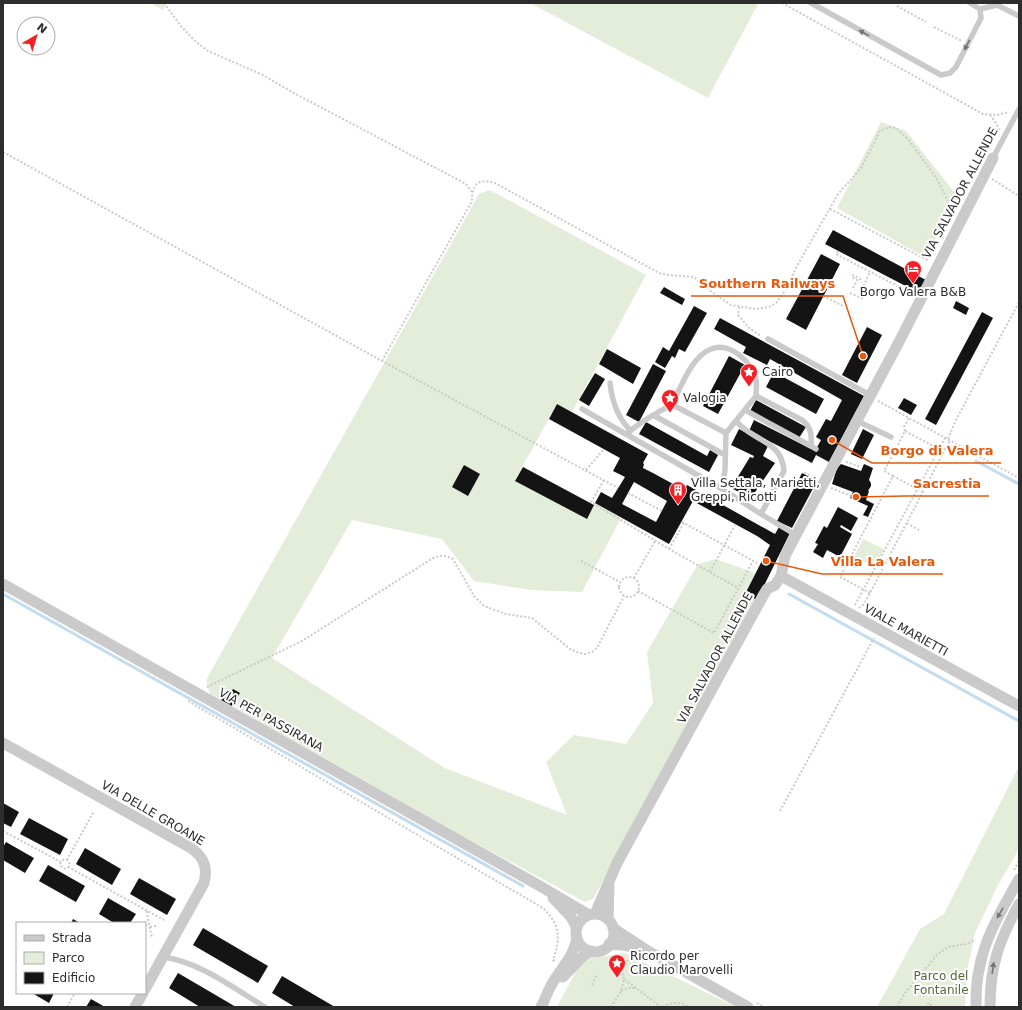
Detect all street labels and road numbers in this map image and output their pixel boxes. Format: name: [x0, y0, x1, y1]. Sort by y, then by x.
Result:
street label: VIA SALVADOR ALLENDE: [919, 125, 1001, 261]
street label: VIA SALVADOR ALLENDE: [674, 590, 756, 726]
street label: VIALE MARIETTI: [861, 601, 951, 659]
street label: VIA PER PASSIRANA: [216, 685, 326, 755]
street label: VIA DELLE GROANE: [99, 778, 207, 848]

